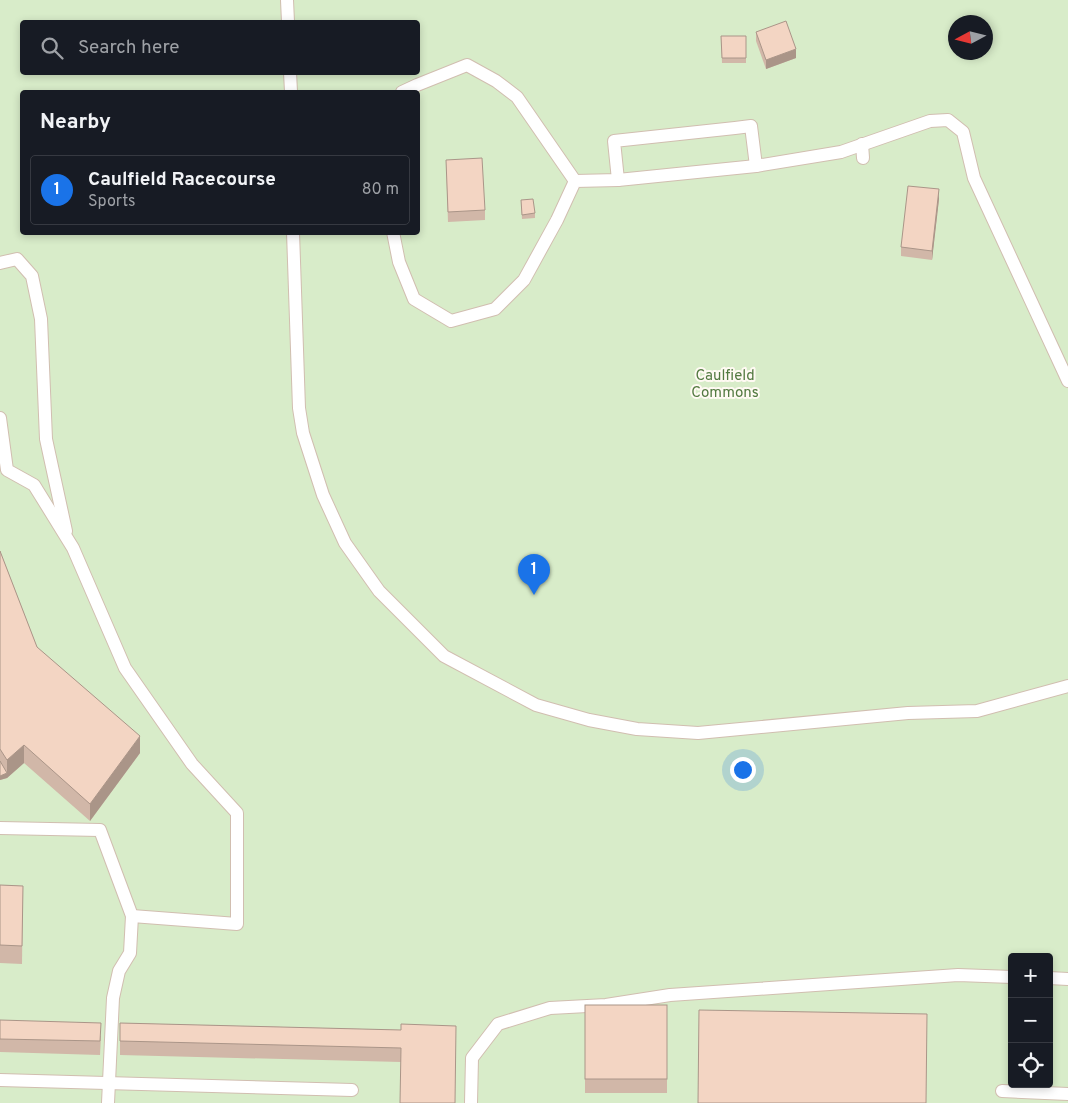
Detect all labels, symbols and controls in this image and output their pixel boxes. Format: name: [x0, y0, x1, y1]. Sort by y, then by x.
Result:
north arrow: [948, 15, 993, 60]
search box: [20, 20, 420, 75]
icon: search: [38, 34, 66, 62]
text: Search here: [78, 36, 180, 60]
text: Nearby: [40, 109, 111, 136]
text: Caulfield Racecourse: [88, 168, 276, 192]
text: 1: [54, 180, 60, 200]
text: 80 m: [362, 180, 399, 200]
text: Sports: [88, 192, 136, 212]
park label: Caulfield Commons: [691, 367, 759, 403]
pin: 1: [518, 554, 550, 595]
your location: [730, 757, 756, 783]
map controls: [1008, 953, 1053, 1088]
button: +: [1008, 953, 1053, 998]
button: −: [1008, 998, 1053, 1043]
button: locate: [1008, 1043, 1053, 1088]

